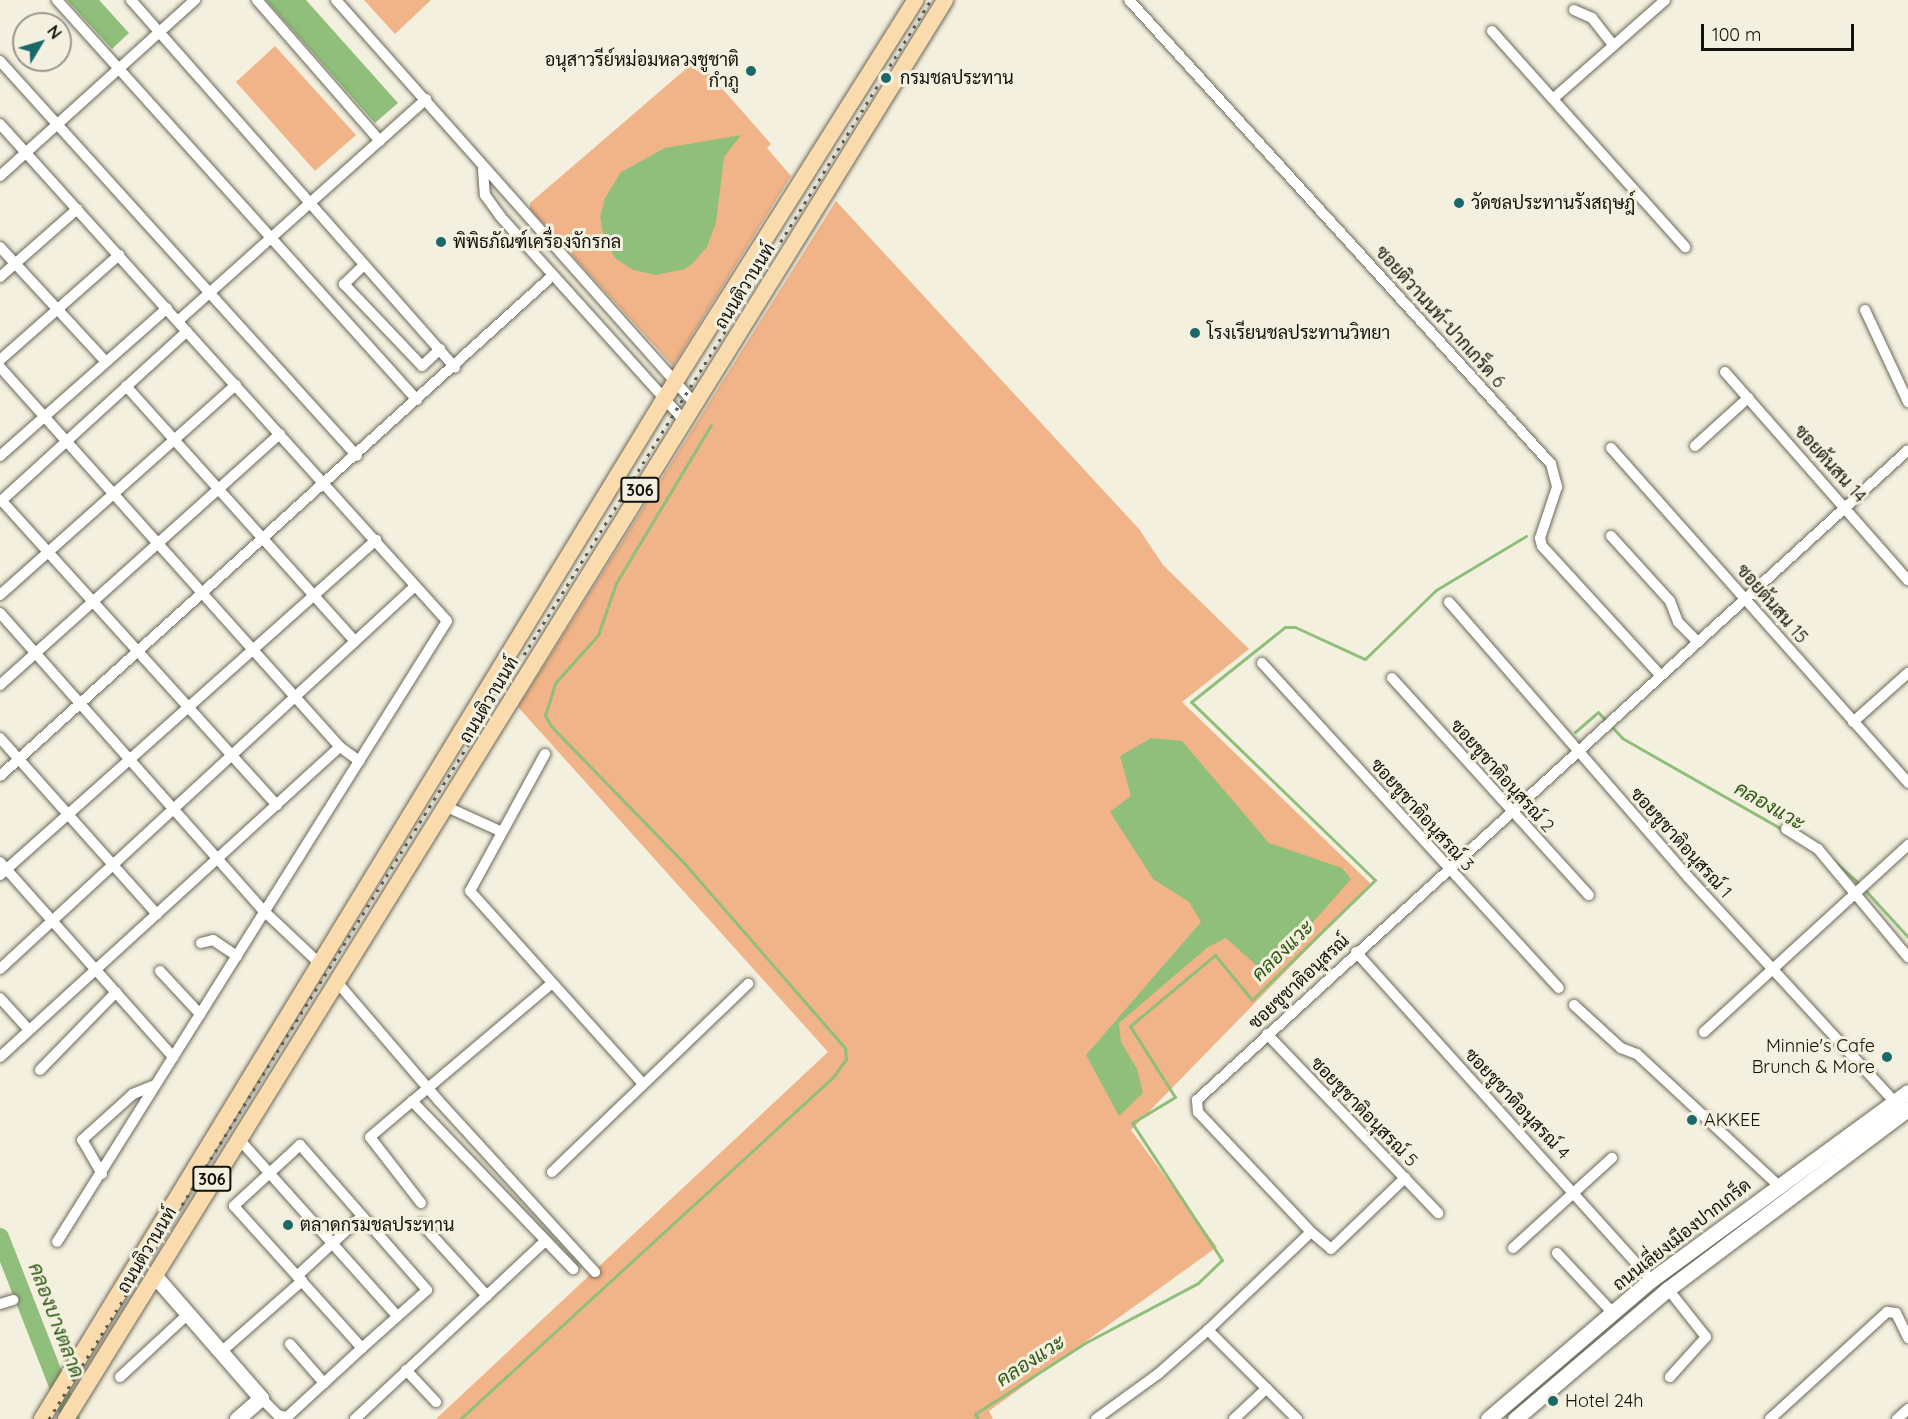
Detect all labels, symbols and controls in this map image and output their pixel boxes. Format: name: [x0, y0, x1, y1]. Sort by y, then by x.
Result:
north arrow: [12, 12, 72, 72]
scale bar: [1704, 12, 1857, 50]
text: N: [43, 21, 66, 43]
text: 100 m: [1712, 23, 1761, 46]
place label: อนุสาวรีย์หม่อมหลวงชูชาติ กำภู: [545, 50, 739, 92]
marker: อนุสาวรีย์หม่อมหลวงชูชาติ กำภู: [744, 64, 758, 78]
place label: กรมชลประทาน: [900, 67, 1014, 89]
marker: กรมชลประทาน: [877, 69, 895, 87]
place label: วัดชลประทานรังสฤษฎ์: [1471, 192, 1635, 214]
marker: วัดชลประทานรังสฤษฎ์: [1452, 196, 1466, 210]
place label: พิพิธภัณฑ์เครื่องจักรกล: [453, 231, 621, 253]
marker: พิพิธภัณฑ์เครื่องจักรกล: [434, 235, 448, 249]
street label: ถนนติวานนท์: [710, 239, 780, 333]
street label: ซอยติวานนท์-ปากเกร็ด 6: [1371, 242, 1509, 392]
place label: โรงเรียนชลประทานวิทยา: [1207, 322, 1390, 344]
marker: โรงเรียนชลประทานวิทยา: [1188, 326, 1202, 340]
street label: ซอยต้นสน 14: [1790, 421, 1870, 507]
road number: 306: [619, 477, 661, 503]
street label: ซอยต้นสน 15: [1732, 560, 1812, 648]
street label: ถนนติวานนท์: [455, 653, 523, 747]
street label: ซอยชูชาติอนุสรณ์ 2: [1446, 715, 1558, 837]
street label: ซอยชูชาติอนุสรณ์ 3: [1366, 754, 1478, 876]
water label: คลองแวะ: [1731, 775, 1809, 835]
street label: ซอยชูชาติอนุสรณ์ 1: [1626, 783, 1736, 903]
water label: คลองแวะ: [1246, 915, 1318, 985]
street label: ซอยชูชาติอนุสรณ์: [1244, 930, 1354, 1034]
place label: Minnie's Cafe Brunch & More: [1752, 1036, 1875, 1078]
street label: ซอยชูชาติอนุสรณ์ 4: [1460, 1044, 1574, 1164]
marker: Minnie's Cafe Brunch & More: [1880, 1050, 1894, 1064]
street label: ซอยชูชาติอนุสรณ์ 5: [1306, 1053, 1422, 1171]
place label: AKKEE: [1704, 1109, 1760, 1131]
marker: AKKEE: [1685, 1113, 1699, 1127]
road number: 306: [191, 1166, 233, 1192]
street label: ถนนเลี่ยงเมืองปากเกร็ด: [1609, 1174, 1755, 1296]
street label: ถนนติวานนท์: [113, 1203, 181, 1297]
place label: ตลาดกรมชลประทาน: [300, 1214, 454, 1236]
marker: ตลาดกรมชลประทาน: [281, 1218, 295, 1232]
water label: คลองบางตลาด: [24, 1259, 90, 1381]
water label: คลองแวะ: [991, 1329, 1069, 1391]
place label: Hotel 24h: [1565, 1390, 1643, 1412]
marker: Hotel 24h: [1546, 1394, 1560, 1408]

